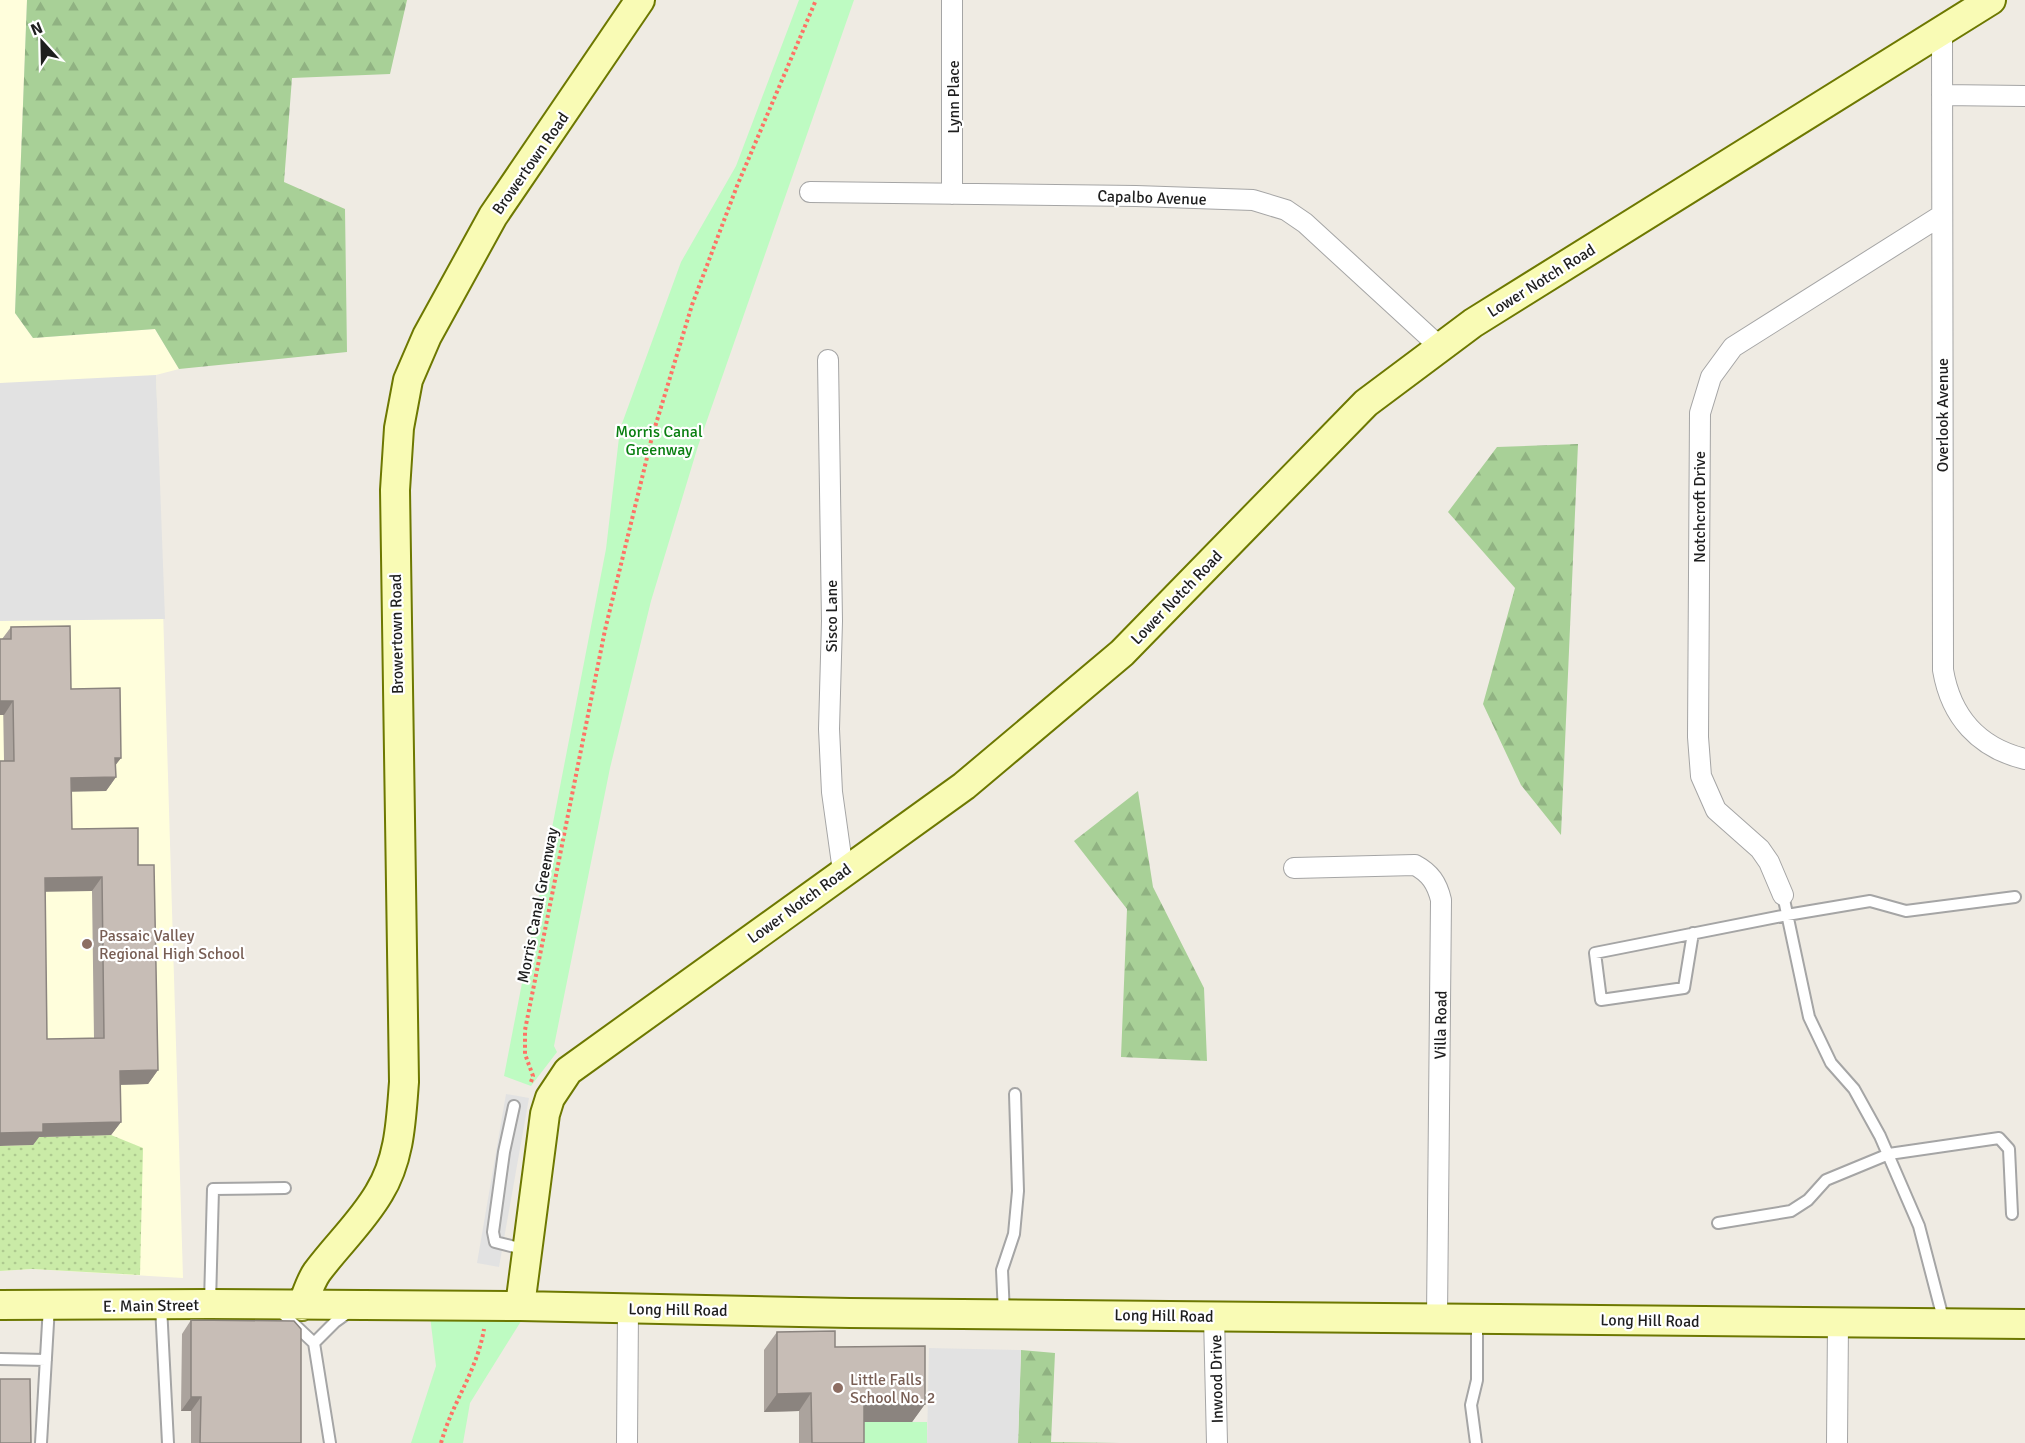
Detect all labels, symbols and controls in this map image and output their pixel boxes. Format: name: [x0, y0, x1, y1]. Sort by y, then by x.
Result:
north arrow: [12, 12, 72, 72]
text: N: [28, 18, 46, 40]
street label: Lynn Place: [944, 60, 964, 134]
street label: Browertown Road: [488, 109, 574, 219]
street label: Capalbo Avenue: [1097, 186, 1207, 210]
street label: Lower Notch Road: [1484, 240, 1599, 322]
street label: Overlook Avenue: [1933, 358, 1953, 472]
park label: Morris Canal Greenway: [615, 422, 703, 460]
street label: Notchcroft Drive: [1690, 451, 1710, 563]
street label: Lower Notch Road: [1127, 546, 1227, 649]
street label: Browertown Road: [386, 574, 408, 694]
street label: Sisco Lane: [822, 580, 842, 652]
street label: Morris Canal Greenway: [513, 825, 563, 985]
street label: Lower Notch Road: [744, 859, 855, 948]
place label: Passaic Valley Regional High School: [99, 926, 245, 964]
marker: Passaic Valley Regional High School: [80, 937, 94, 951]
street label: Villa Road: [1430, 991, 1452, 1060]
street label: E. Main Street: [103, 1295, 200, 1317]
street label: Long Hill Road: [628, 1299, 728, 1321]
street label: Long Hill Road: [1114, 1305, 1214, 1327]
street label: Long Hill Road: [1600, 1310, 1700, 1332]
street label: Inwood Drive: [1206, 1334, 1228, 1424]
place label: Little Falls School No. 2: [850, 1370, 935, 1408]
marker: Little Falls School No. 2: [831, 1381, 845, 1395]

